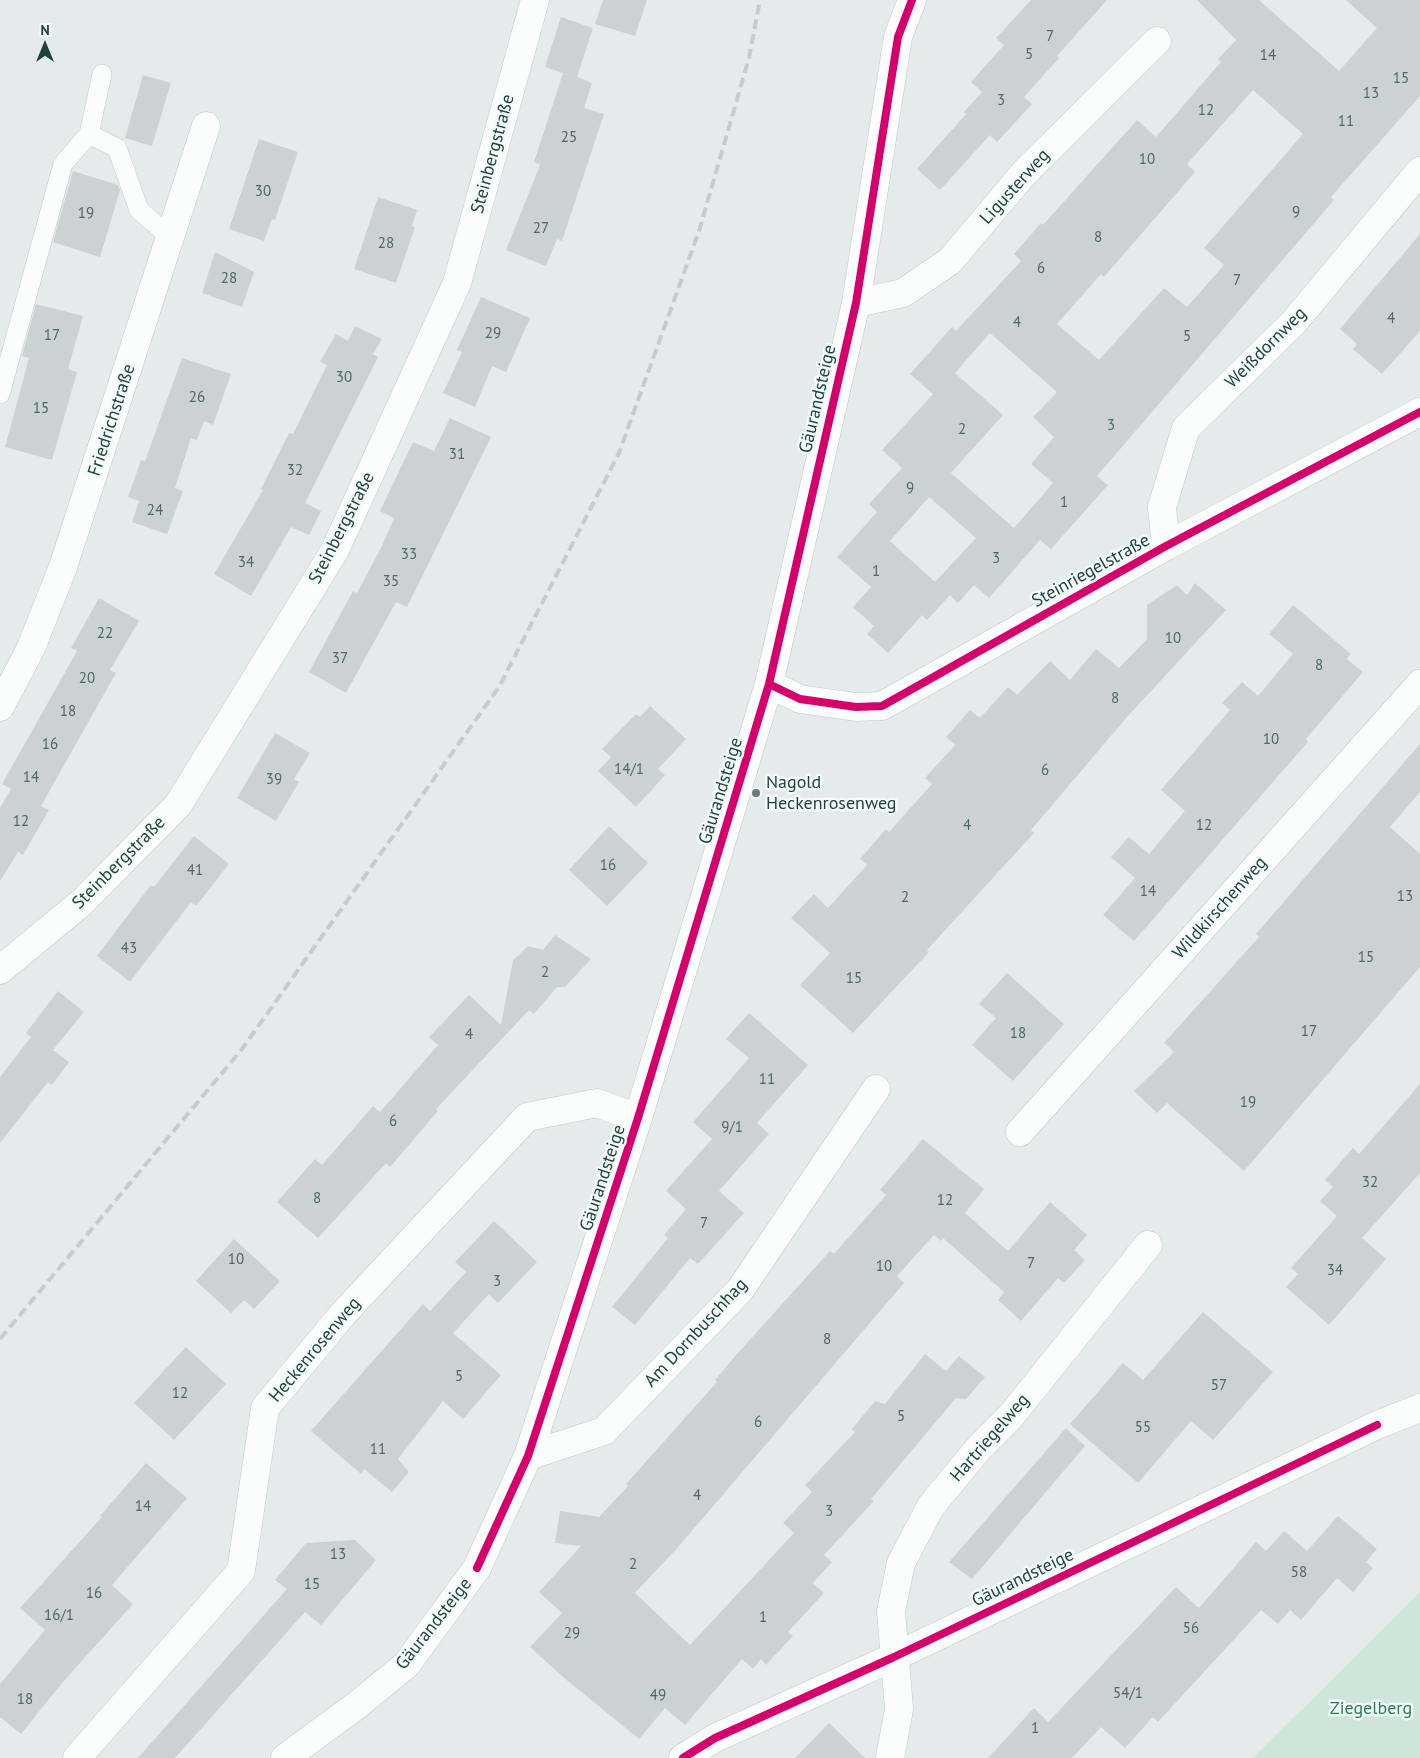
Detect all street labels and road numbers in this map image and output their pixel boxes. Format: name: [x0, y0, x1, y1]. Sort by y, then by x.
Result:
street label: Steinbergstraße: [467, 92, 519, 216]
street label: Ligusterweg: [976, 145, 1054, 229]
street label: Weißdornweg: [1221, 303, 1311, 393]
street label: Gäurandsteige: [795, 343, 841, 455]
street label: Friedrichstraße: [84, 361, 140, 479]
street label: Steinbergstraße: [305, 469, 379, 587]
street label: Steinriegelstraße: [1028, 530, 1154, 612]
street label: Gäurandsteige: [695, 735, 747, 847]
street label: Steinbergstraße: [68, 812, 170, 914]
street label: Wildkirschenweg: [1168, 852, 1272, 964]
street label: Gäurandsteige: [576, 1122, 630, 1234]
street label: Am Dornbuschhag: [640, 1274, 752, 1392]
street label: Heckenrosenweg: [265, 1293, 365, 1407]
street label: Hartriegelweg: [946, 1390, 1034, 1486]
street label: Gäurandsteige: [969, 1544, 1077, 1612]
street label: Gäurandsteige: [391, 1574, 477, 1674]

